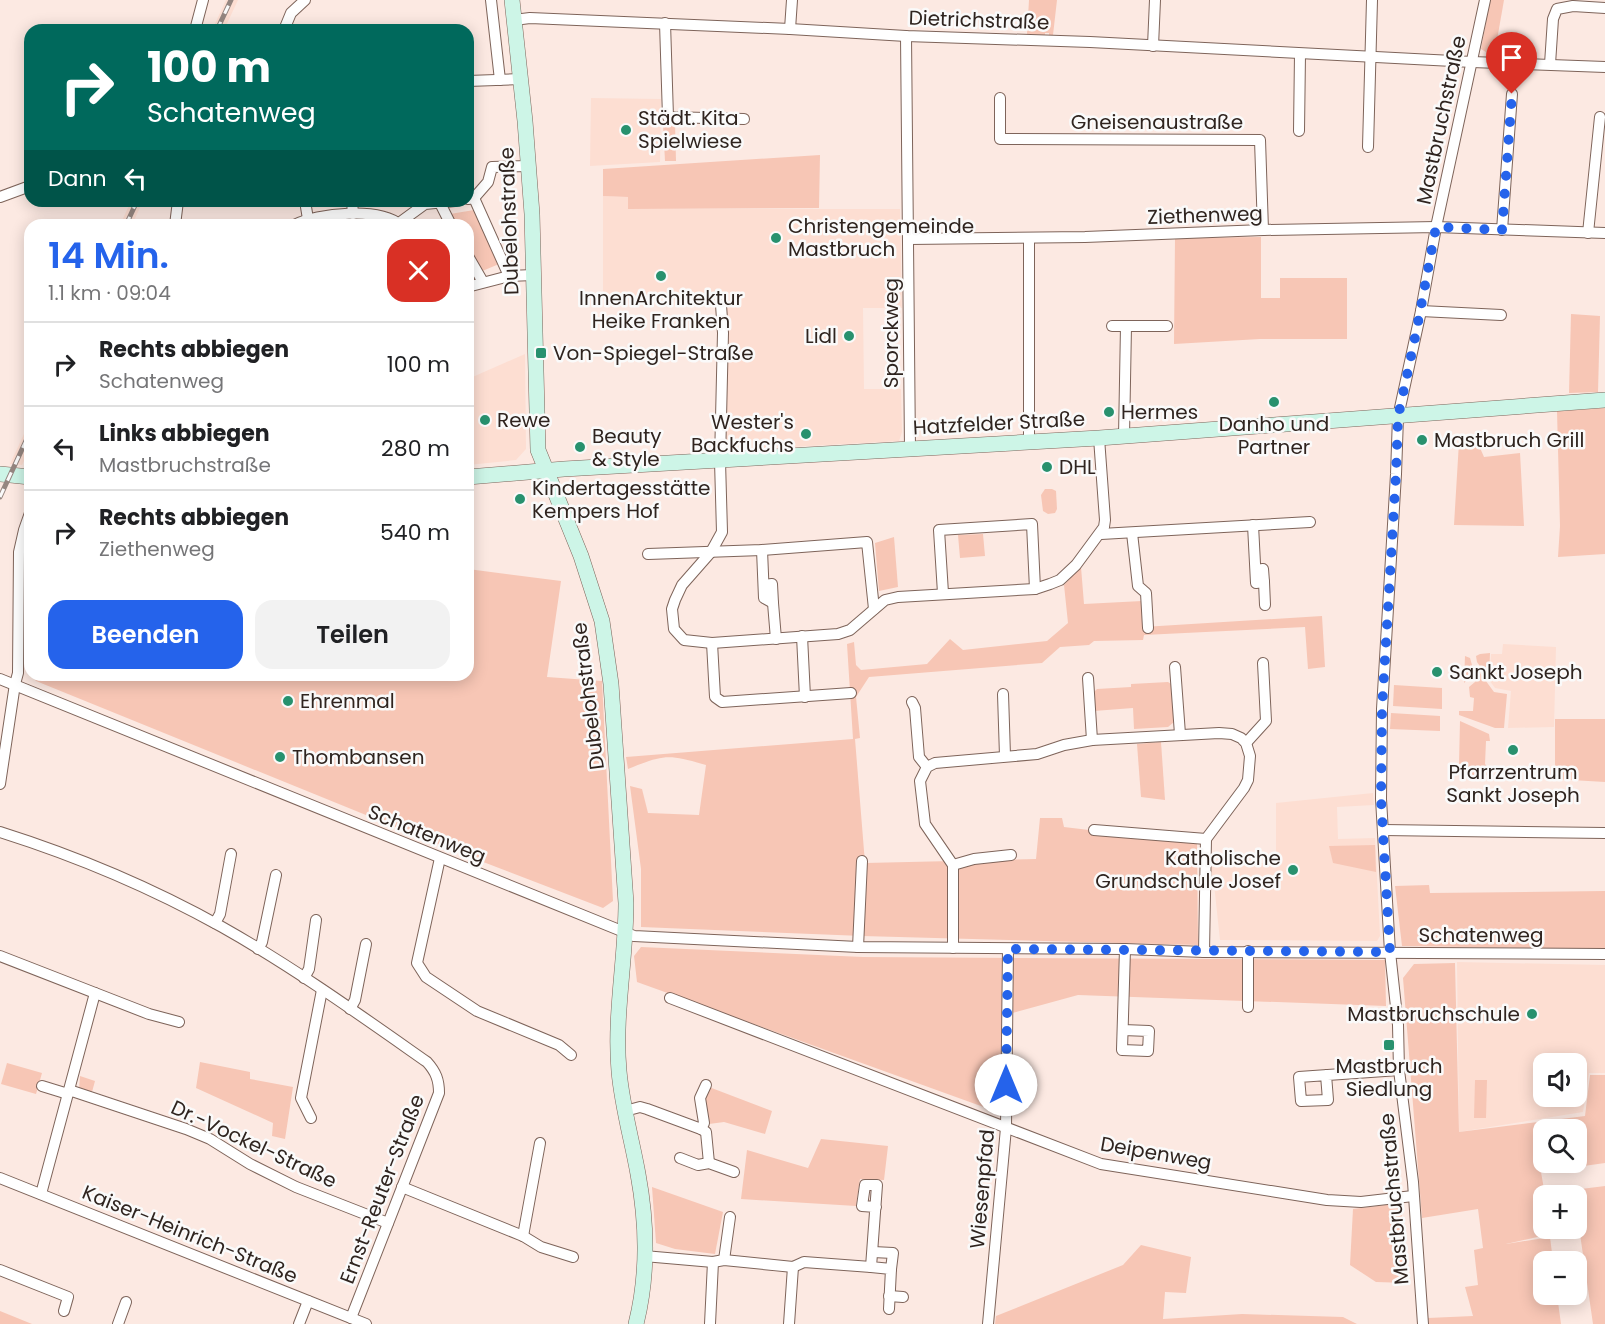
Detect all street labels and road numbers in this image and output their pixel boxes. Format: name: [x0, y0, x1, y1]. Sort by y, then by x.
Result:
street label: Dietrichstraße: [908, 4, 1050, 36]
street label: Mastbruchstraße: [1409, 33, 1473, 207]
street label: Gneisenaustraße: [1071, 108, 1243, 136]
street label: Dubelohstraße: [492, 147, 526, 295]
street label: Ziethenweg: [1147, 199, 1263, 231]
street label: Sporckweg: [877, 278, 905, 388]
street label: Hatzfelder Straße: [912, 405, 1086, 441]
street label: Dubelohstraße: [565, 621, 611, 771]
street label: Schatenweg: [364, 798, 490, 870]
street label: Schatenweg: [1419, 921, 1544, 949]
street label: Ernst-Reuter-Straße: [333, 1090, 431, 1288]
street label: Dr.-Vockel-Straße: [167, 1093, 341, 1195]
street label: Mastbruchstraße: [1373, 1112, 1415, 1286]
street label: Wiesenpfad: [963, 1128, 1001, 1250]
street label: Deipenweg: [1098, 1129, 1214, 1177]
street label: Kaiser-Heinrich-Straße: [78, 1178, 302, 1290]

